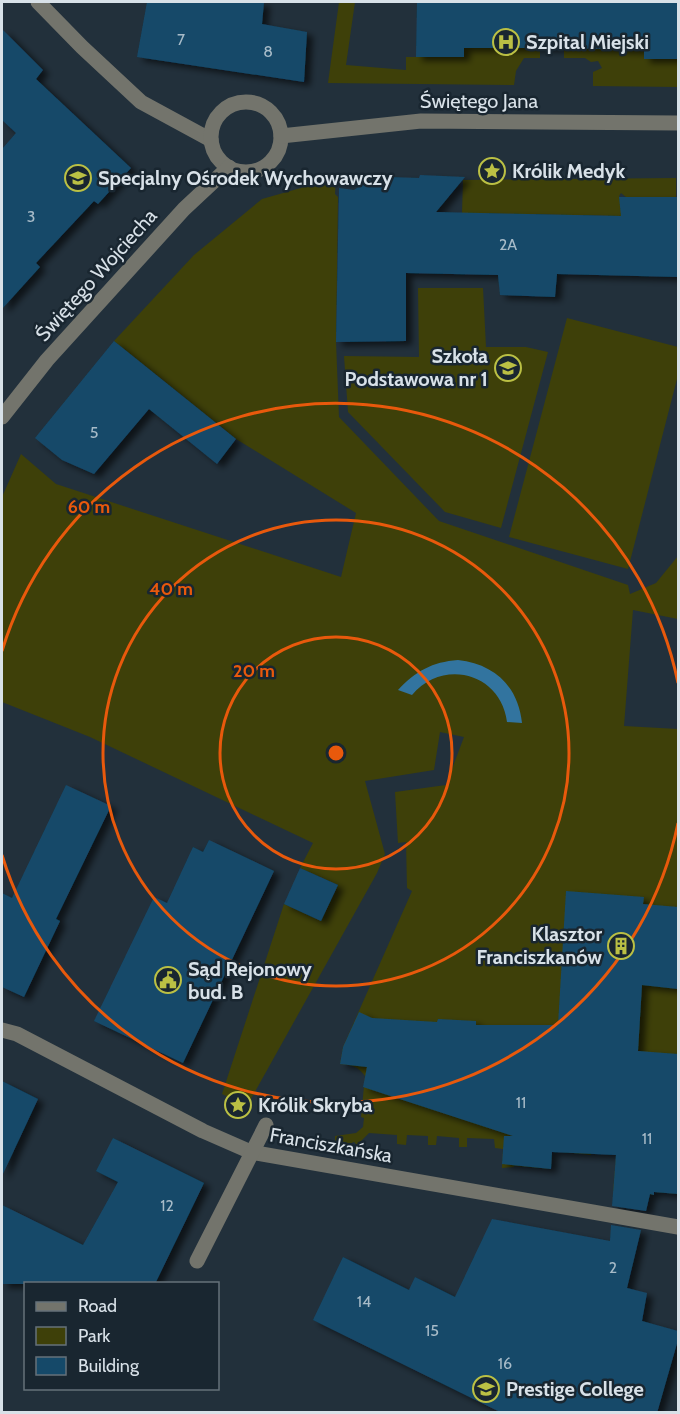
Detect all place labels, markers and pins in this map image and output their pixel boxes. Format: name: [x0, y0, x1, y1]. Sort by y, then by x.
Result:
hospital icon: Szpital Miejski: [491, 27, 521, 57]
place label: Szpital Miejski: [526, 30, 649, 54]
place icon: Królik Medyk: [477, 156, 507, 186]
place label: Królik Medyk: [512, 159, 625, 183]
school or university icon: Specjalny Ośrodek Wychowawczy: [63, 163, 93, 193]
place label: Specjalny Ośrodek Wychowawczy: [98, 166, 393, 190]
place label: Szkoła Podstawowa nr 1: [344, 344, 488, 391]
school or university icon: Szkoła Podstawowa nr 1: [493, 353, 523, 383]
centre of rings: [326, 743, 346, 763]
place label: Klasztor Franciszkanów: [477, 922, 602, 969]
building icon: Klasztor Franciszkanów: [606, 931, 636, 961]
place label: Sąd Rejonowy bud. B: [188, 957, 312, 1004]
public building icon: Sąd Rejonowy bud. B: [153, 965, 183, 995]
place icon: Królik Skryba: [223, 1090, 253, 1120]
place label: Królik Skryba: [258, 1093, 373, 1117]
school or university icon: Prestige College: [471, 1374, 501, 1404]
place label: Prestige College: [506, 1377, 644, 1401]

